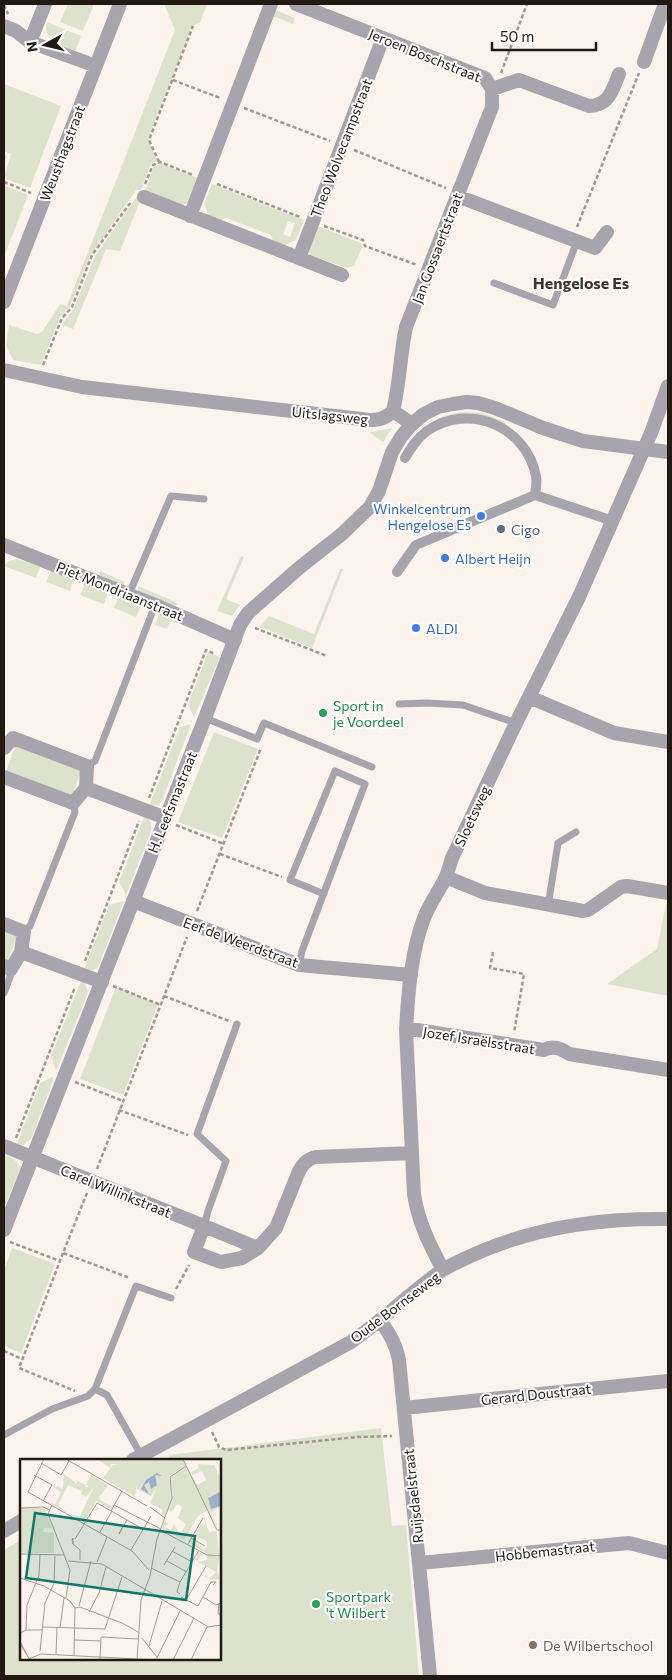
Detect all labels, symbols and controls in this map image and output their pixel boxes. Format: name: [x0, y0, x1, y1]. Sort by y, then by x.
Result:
north arrow: [20, 20, 70, 70]
scale bar: [492, 20, 596, 52]
street label: Jeroen Boschstraat: [366, 25, 484, 85]
text: 50 m: [500, 27, 534, 45]
text: N: [22, 40, 41, 53]
street label: Theo Wolvecampstraat: [307, 76, 375, 220]
street label: Weusthagstraat: [36, 102, 88, 203]
street label: Jan Gossaertstraat: [408, 190, 466, 306]
district label: Hengelose Es: [533, 273, 629, 292]
street label: Uitslagsweg: [291, 403, 369, 427]
place label: Winkelcentrum Hengelose Es: [373, 500, 471, 533]
marker: Winkelcentrum Hengelose Es: [475, 510, 487, 522]
place label: Cigo: [511, 521, 540, 538]
marker: Cigo: [495, 523, 507, 535]
place label: Albert Heijn: [455, 550, 531, 567]
marker: Albert Heijn: [439, 552, 451, 564]
street label: Piet Mondriaanstraat: [54, 558, 186, 624]
place label: ALDI: [426, 620, 458, 637]
marker: ALDI: [410, 622, 422, 634]
place label: Sport in je Voordeel: [333, 697, 404, 730]
marker: Sport in je Voordeel: [317, 707, 329, 719]
street label: H. Leefsmastraat: [144, 748, 200, 855]
street label: Sloetsweg: [450, 782, 494, 849]
street label: Eef de Weerdstraat: [181, 913, 301, 971]
street label: Jozef Israëlsstraat: [422, 1023, 536, 1057]
street label: Carel Willinkstraat: [58, 1161, 174, 1221]
street label: Oude Bornseweg: [347, 1267, 444, 1346]
street label: Gerard Doustraat: [480, 1380, 592, 1408]
street label: Ruijsdaelstraat: [400, 1448, 426, 1544]
inset map: [20, 1459, 221, 1660]
street label: Hobbemastraat: [494, 1537, 596, 1565]
place label: Sportpark 't Wilbert: [326, 1588, 391, 1621]
marker: Sportpark 't Wilbert: [310, 1598, 322, 1610]
place label: De Wilbertschool: [543, 1637, 653, 1654]
marker: De Wilbertschool: [527, 1639, 539, 1651]

